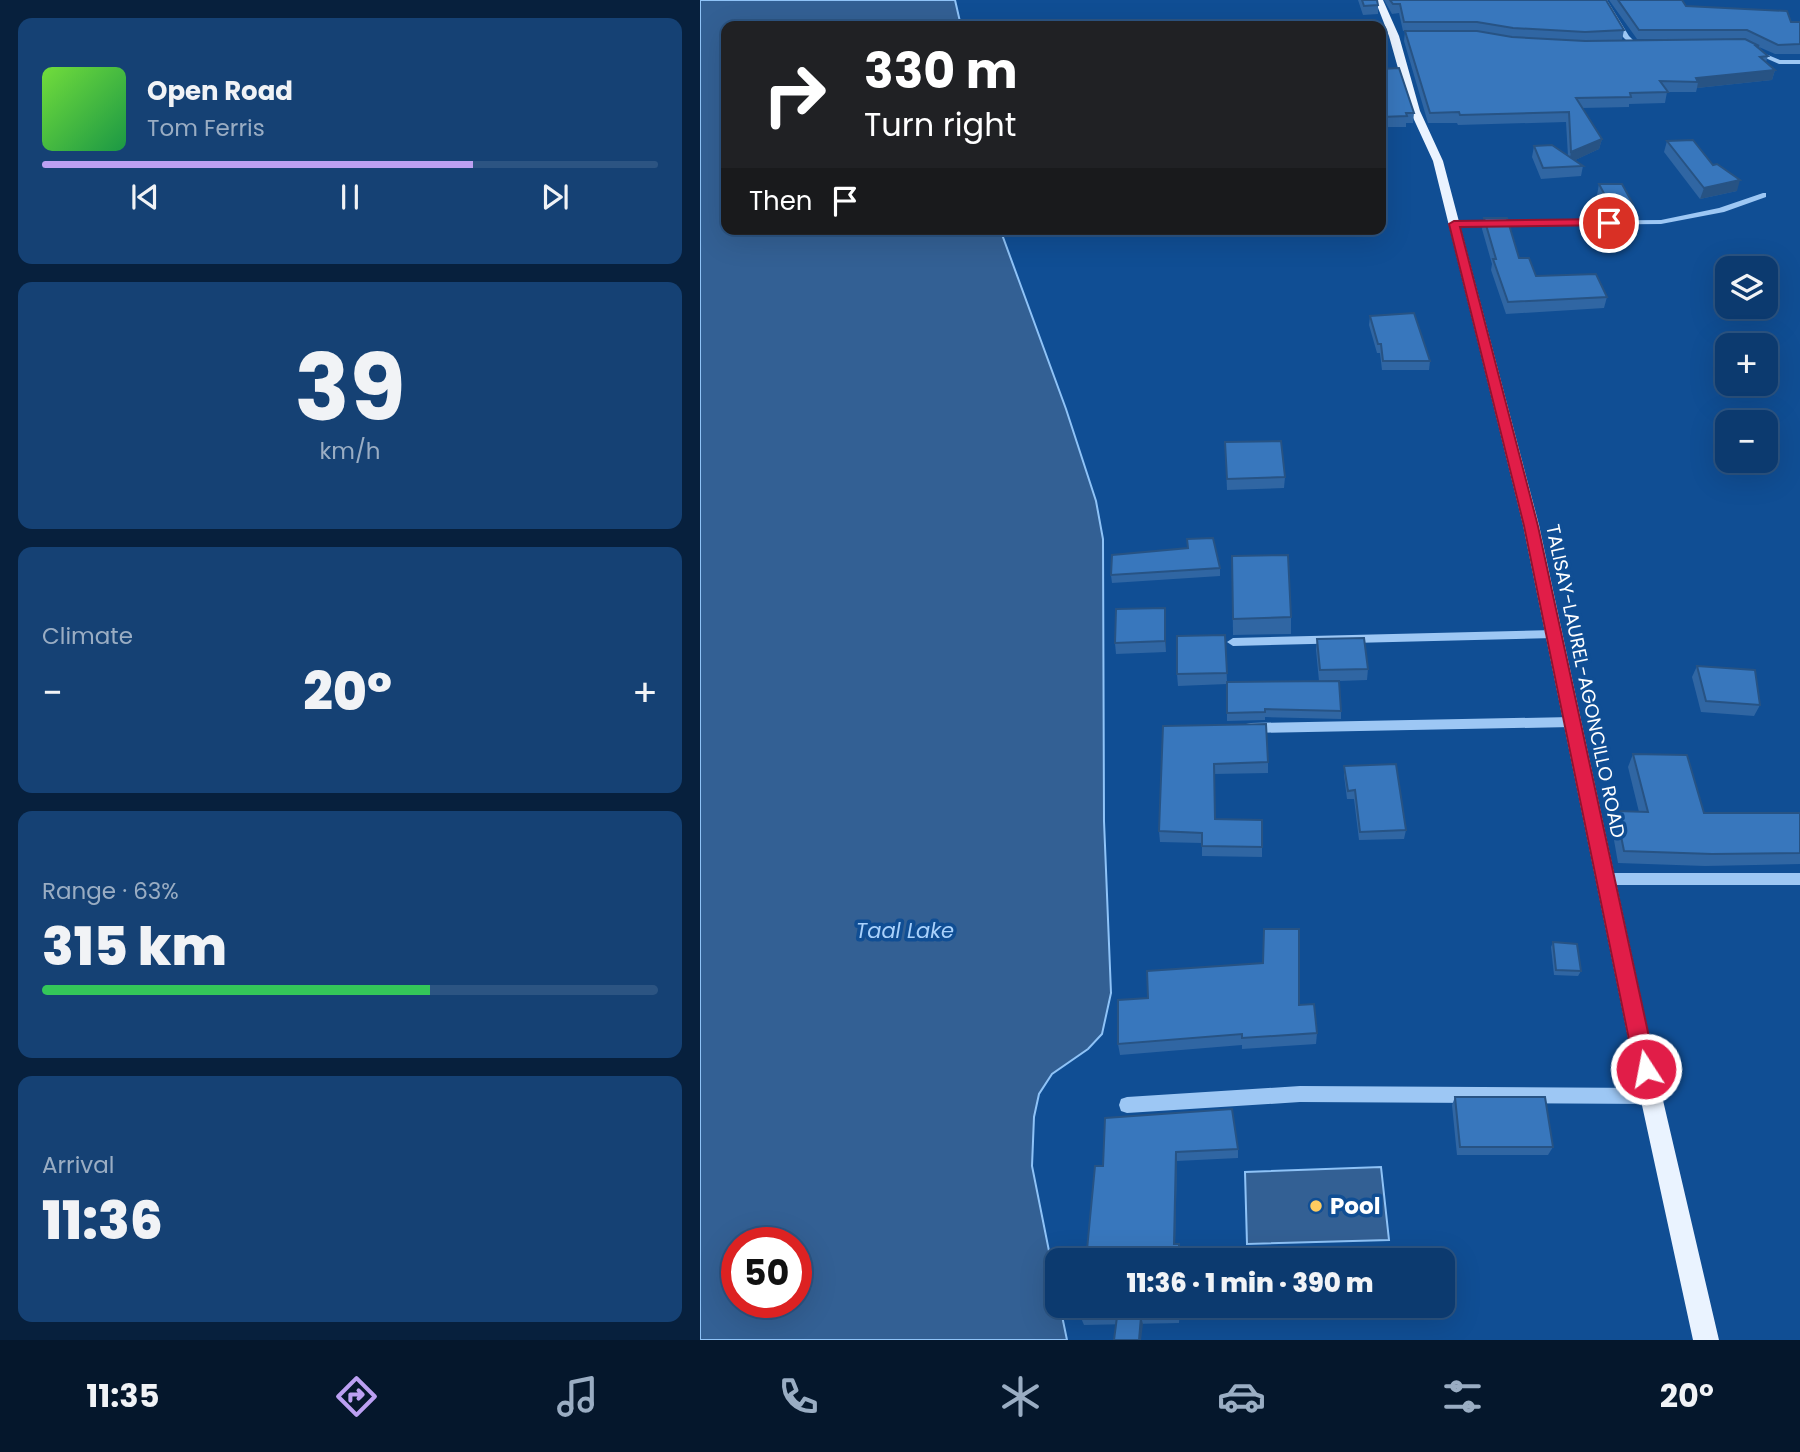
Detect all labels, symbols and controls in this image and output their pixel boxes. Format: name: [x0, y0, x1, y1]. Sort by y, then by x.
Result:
text: 330 m: [864, 37, 1018, 105]
icon: right: [749, 49, 840, 140]
text: Open Road: [147, 73, 293, 109]
text: Turn right: [864, 102, 1016, 147]
text: Tom Ferris: [147, 112, 265, 144]
icon: previous: [126, 178, 164, 216]
icon: pause: [331, 178, 369, 216]
icon: next: [536, 178, 574, 216]
icon: arrive: [826, 182, 864, 220]
text: Then: [749, 183, 812, 219]
pin: [1579, 193, 1639, 253]
icon: arrive: [1590, 204, 1628, 242]
map controls: [1715, 256, 1778, 473]
button: layers: [1715, 256, 1778, 319]
text: 39: [294, 324, 406, 452]
button: +: [1715, 333, 1778, 396]
button: −: [1715, 410, 1778, 473]
text: km/h: [319, 435, 381, 467]
street label: TALISAY-LAUREL-AGONCILLO ROAD: [1539, 522, 1632, 840]
text: Climate: [42, 620, 133, 652]
text: 20°: [303, 655, 392, 728]
text: −: [42, 666, 63, 719]
text: +: [632, 666, 658, 719]
text: Range · 63%: [42, 875, 179, 907]
text: 315 km: [42, 910, 227, 983]
water label: Taal Lake: [856, 916, 954, 945]
position arrow: [1609, 1032, 1683, 1106]
text: Arrival: [42, 1149, 114, 1181]
text: 11:36: [42, 1184, 163, 1257]
place label: Pool: [1330, 1190, 1380, 1222]
marker: Pool: [1308, 1198, 1324, 1214]
speed limit sign: 50: [721, 1227, 812, 1318]
text: 11:36 · 1 min · 390 m: [1126, 1265, 1374, 1301]
icon: directions: [332, 1372, 381, 1421]
icon: music: [553, 1372, 602, 1421]
icon: phone: [774, 1372, 823, 1421]
icon: climate: [996, 1372, 1045, 1421]
icon: car: [1217, 1372, 1266, 1421]
icon: filters: [1438, 1372, 1487, 1421]
text: 11:35: [86, 1373, 159, 1418]
text: 20°: [1660, 1373, 1714, 1418]

